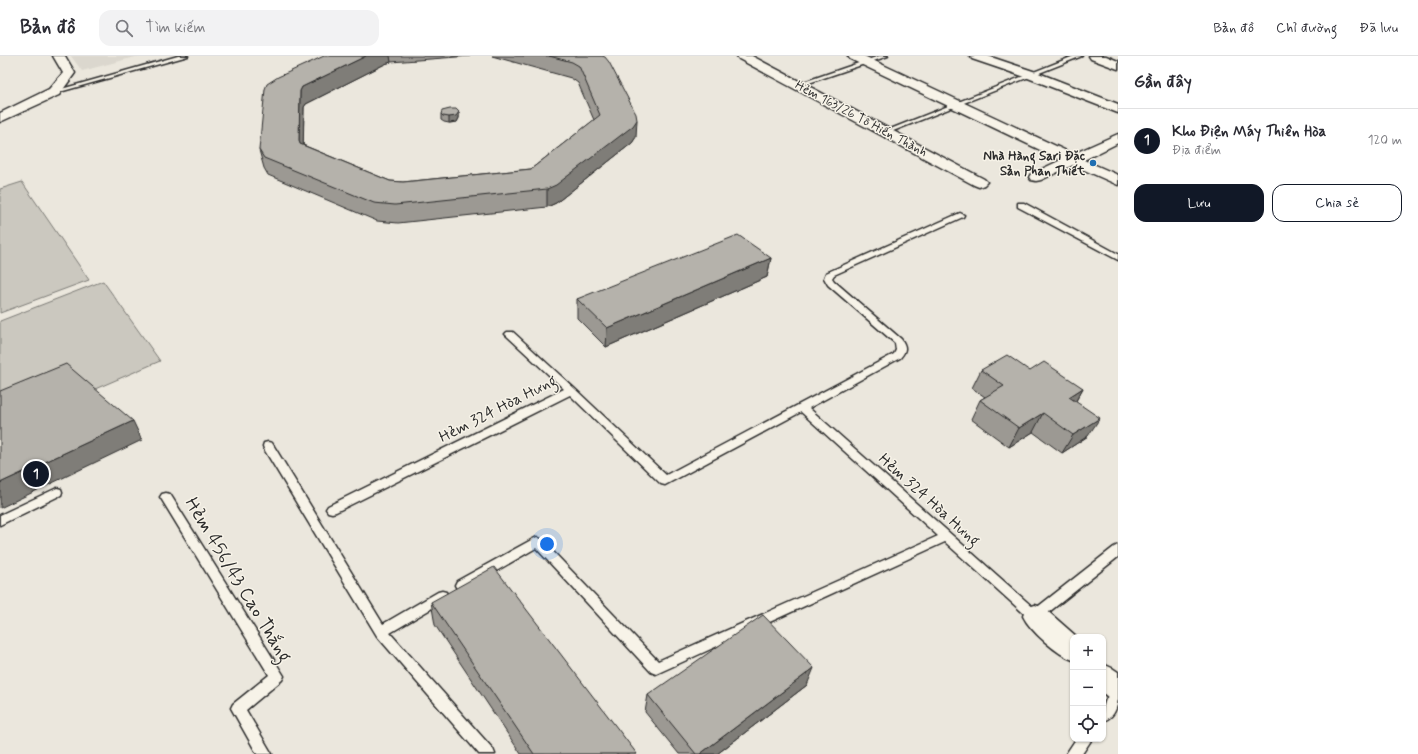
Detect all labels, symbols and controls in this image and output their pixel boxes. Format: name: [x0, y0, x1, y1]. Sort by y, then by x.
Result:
search box: [99, 10, 379, 46]
text: Bản đồ: [20, 15, 75, 40]
icon: search: [113, 17, 135, 39]
text: Tìm kiếm: [145, 18, 205, 38]
text: Bản đồ: [1213, 19, 1254, 37]
text: Chỉ đường: [1276, 19, 1337, 37]
text: Đã lưu: [1359, 19, 1398, 37]
text: Gần đây: [1134, 71, 1192, 93]
street label: Hẻm 163/26 Tô Hiến Thành: [792, 77, 930, 161]
text: Kho Điện Máy Thiên Hòa: [1172, 122, 1326, 142]
text: 1: [1144, 132, 1150, 149]
text: 120 m: [1368, 132, 1402, 149]
text: Địa điểm: [1172, 142, 1221, 159]
place label: Nhà Hàng Sari Đặc Sản Phan Thiết: [983, 148, 1086, 180]
marker: Nhà Hàng Sari Đặc Sản Phan Thiết: [1088, 158, 1098, 168]
button: Lưu: [1134, 184, 1264, 222]
button: Chia sẻ: [1272, 184, 1402, 222]
street label: Hẻm 324 Hòa Hưng: [435, 370, 561, 449]
street label: Hẻm 324 Hòa Hưng: [873, 449, 984, 552]
pin: 1: [23, 459, 49, 489]
street label: Hẻm 456/43 Cao Thắng: [176, 493, 297, 669]
your location: [537, 534, 557, 554]
map controls: [1070, 634, 1106, 742]
button: +: [1070, 634, 1106, 670]
button: −: [1070, 670, 1106, 706]
button: locate: [1070, 706, 1106, 742]

